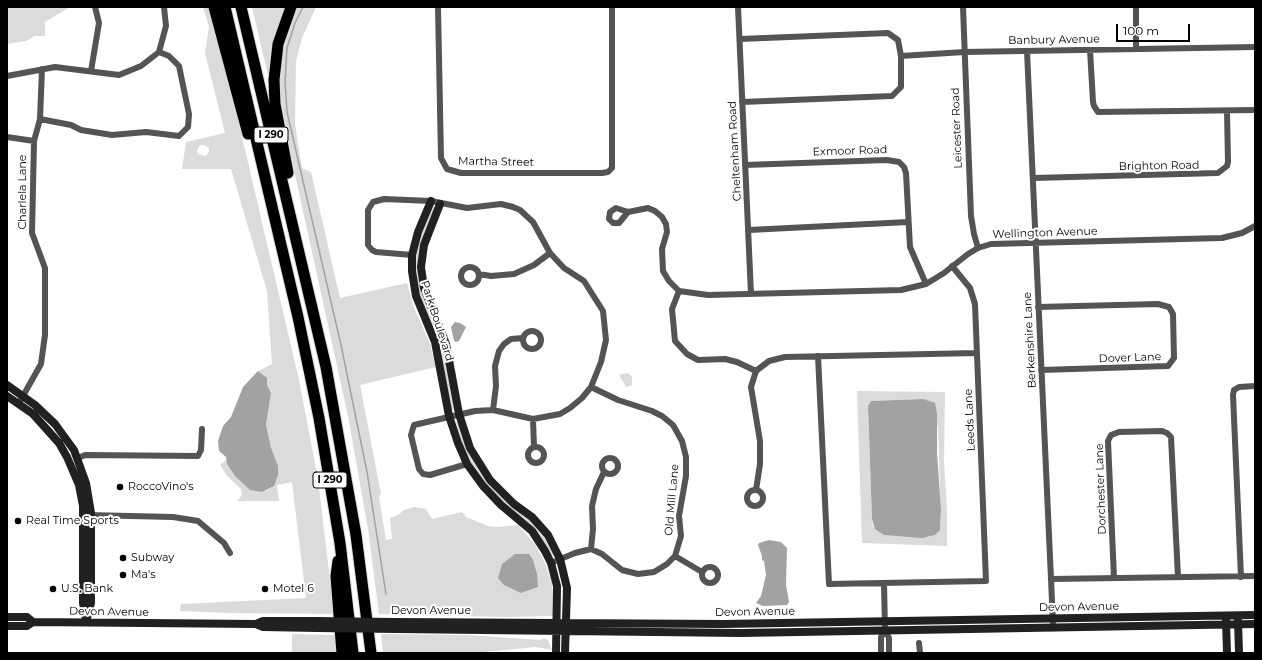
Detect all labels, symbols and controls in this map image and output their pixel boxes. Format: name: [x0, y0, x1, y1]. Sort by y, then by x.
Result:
scale bar: [1118, 16, 1192, 42]
text: 100 m: [1123, 23, 1159, 38]
street label: Banbury Avenue: [1008, 33, 1100, 47]
street label: Leicester Road: [949, 87, 965, 169]
street label: Cheltenham Road: [726, 101, 744, 201]
road number: I 290: [254, 127, 288, 143]
street label: Exmoor Road: [812, 143, 888, 159]
street label: Charlela Lane: [16, 154, 30, 230]
street label: Martha Street: [458, 155, 534, 169]
street label: Brighton Road: [1118, 159, 1200, 173]
street label: Wellington Avenue: [992, 225, 1098, 241]
street label: Park Boulevard: [418, 279, 456, 363]
street label: Berkenshire Lane: [1021, 292, 1039, 388]
street label: Dover Lane: [1098, 350, 1162, 366]
street label: Leeds Lane: [962, 388, 978, 452]
street label: Dorchester Lane: [1093, 443, 1109, 535]
street label: Old Mill Lane: [662, 464, 682, 536]
road number: I 290: [313, 472, 347, 488]
place label: RoccoVino's: [128, 480, 194, 494]
marker: RoccoVino's: [115, 482, 125, 492]
place label: Real Time Sports: [26, 514, 119, 528]
marker: Real Time Sports: [13, 516, 23, 526]
place label: Subway: [131, 551, 174, 565]
marker: Subway: [118, 553, 128, 563]
place label: Ma's: [131, 568, 156, 582]
marker: Ma's: [118, 570, 128, 580]
place label: U.S. Bank: [61, 582, 113, 596]
place label: Motel 6: [273, 582, 314, 596]
marker: U.S. Bank: [48, 584, 58, 594]
marker: Motel 6: [260, 584, 270, 594]
street label: Devon Avenue: [1039, 600, 1119, 614]
street label: Devon Avenue: [391, 604, 471, 618]
street label: Devon Avenue: [69, 605, 149, 619]
street label: Devon Avenue: [715, 605, 795, 619]

